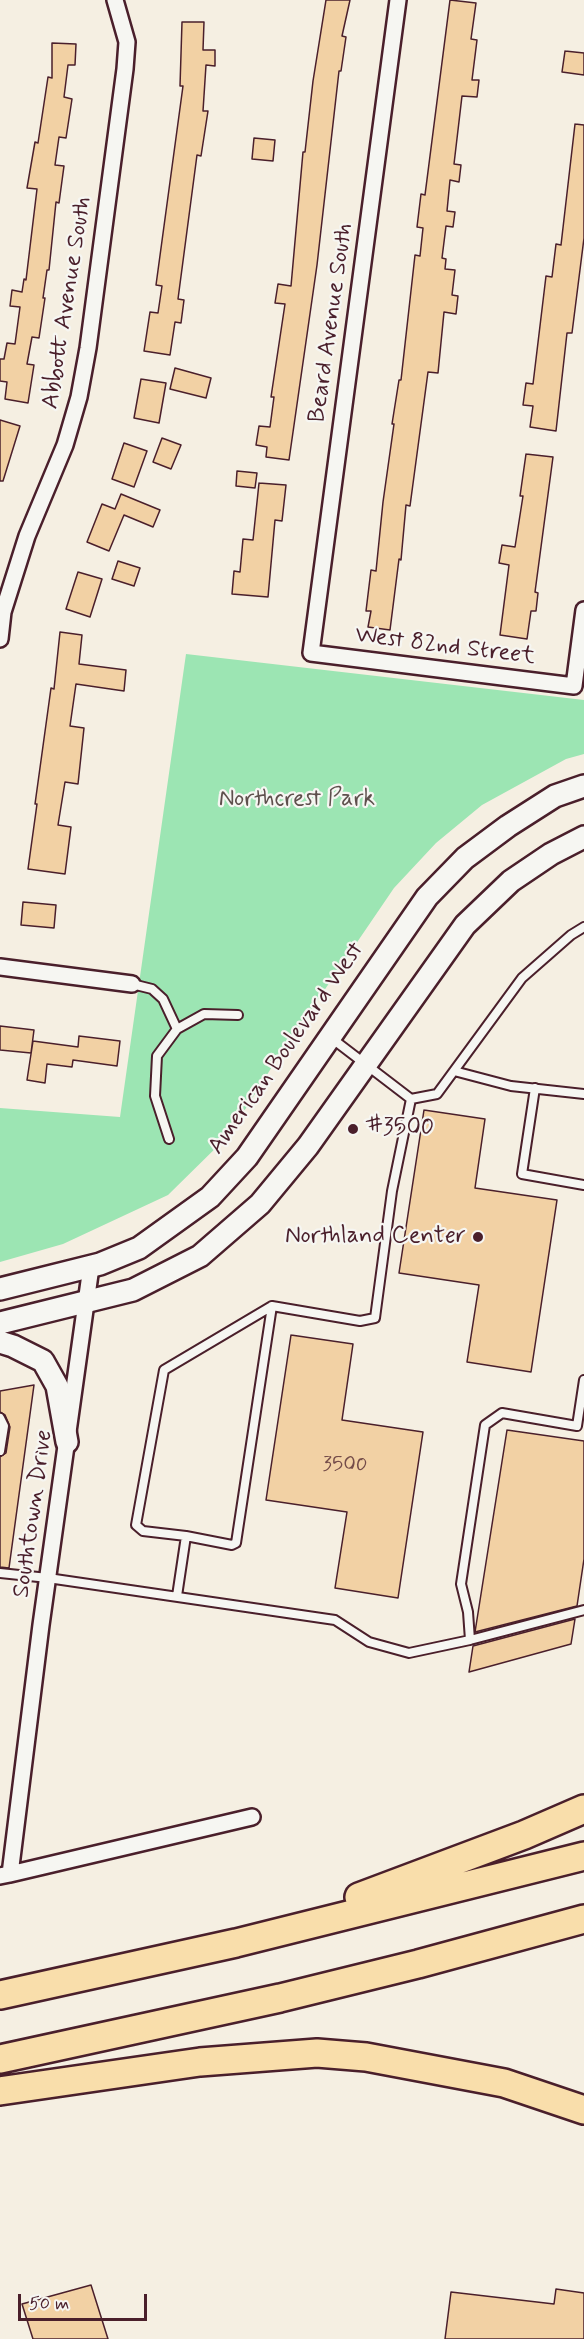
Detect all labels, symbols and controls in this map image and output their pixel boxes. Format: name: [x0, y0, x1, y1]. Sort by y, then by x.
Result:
street label: Abbott Avenue South: [37, 195, 99, 411]
street label: Beard Avenue South: [304, 221, 360, 425]
street label: West 82nd Street: [353, 622, 537, 672]
park label: Northcrest Park: [219, 786, 375, 814]
street label: American Boulevard West: [203, 937, 371, 1161]
place label: #3500: [365, 1115, 434, 1143]
marker: #3500: [346, 1122, 360, 1136]
place label: Northland Center: [285, 1223, 466, 1251]
marker: Northland Center: [471, 1230, 485, 1244]
street label: Southtown Drive: [8, 1428, 60, 1600]
house number: 3500: [322, 1453, 368, 1479]
scale bar: [21, 2282, 150, 2320]
text: 50 m: [29, 2292, 69, 2316]

